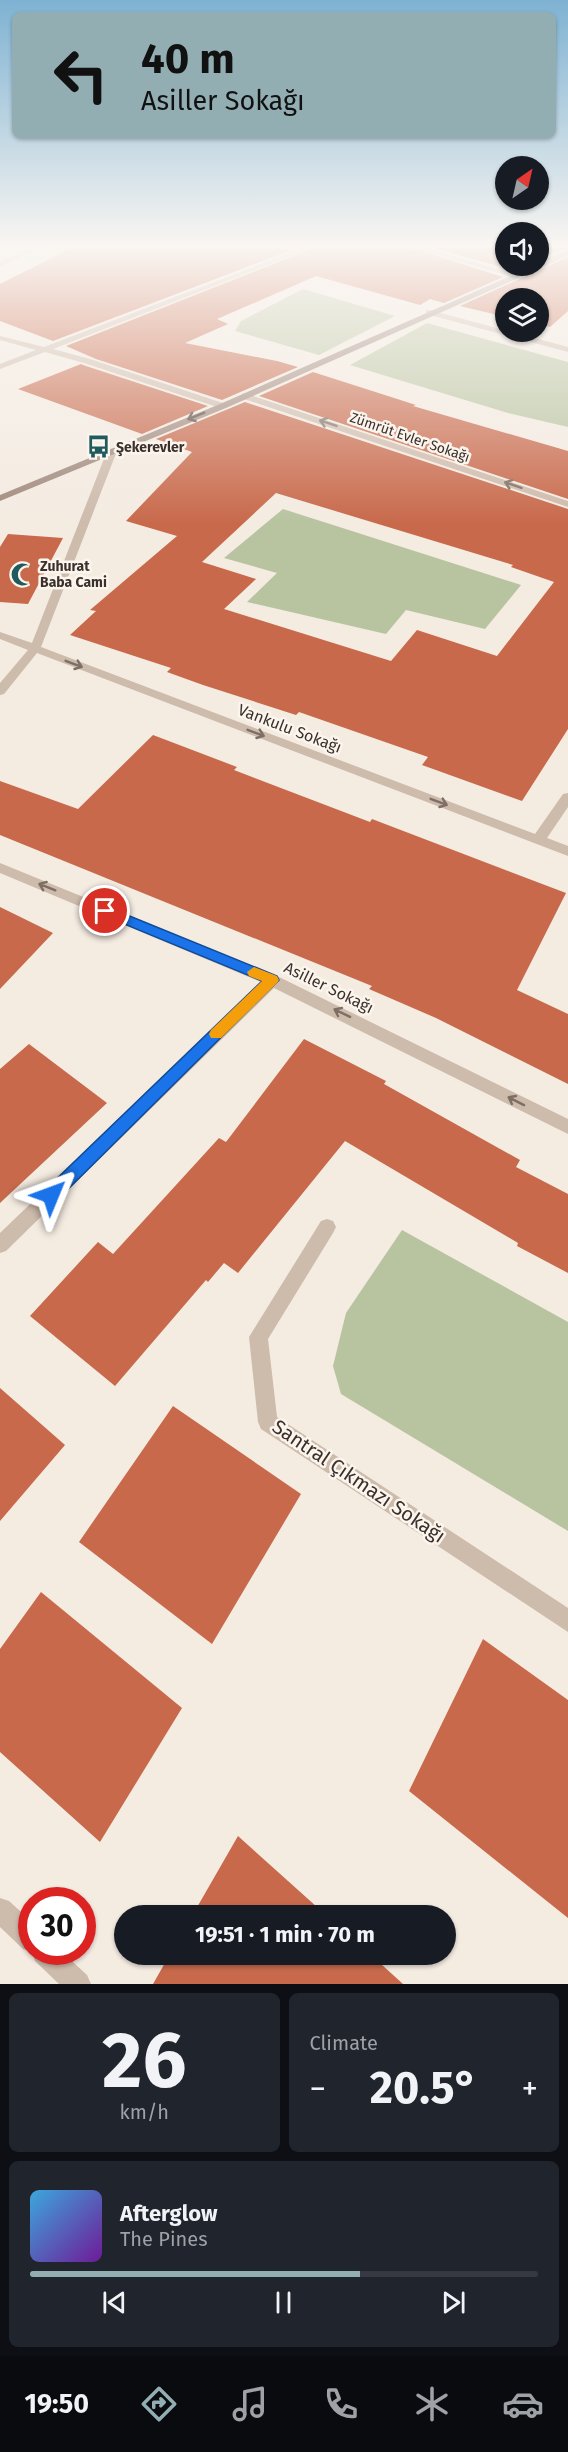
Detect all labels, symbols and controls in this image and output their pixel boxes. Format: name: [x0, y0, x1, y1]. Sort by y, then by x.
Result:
text: 40 m: [141, 34, 235, 84]
icon: left: [42, 36, 120, 114]
text: Asiller Sokağı: [141, 85, 305, 117]
north arrow: [495, 156, 549, 210]
map controls: [495, 156, 549, 342]
button: sound: [495, 222, 549, 276]
button: layers: [495, 288, 549, 342]
street label: Zümrüt Evler Sokağı: [348, 409, 472, 466]
one-way arrow: [188, 412, 206, 423]
one-way arrow: [319, 417, 338, 428]
bus stop icon: Şekerevler: [85, 434, 111, 460]
place label: Şekerevler: [116, 439, 185, 457]
one-way arrow: [504, 479, 523, 490]
place label: Zuhurat Baba Cami: [40, 558, 107, 591]
mosque icon: Zuhurat Baba Cami: [9, 561, 35, 587]
one-way arrow: [64, 659, 83, 670]
street label: Vankulu Sokağı: [235, 700, 344, 757]
one-way arrow: [247, 728, 265, 739]
one-way arrow: [429, 798, 448, 809]
one-way arrow: [38, 881, 56, 892]
pin: [79, 885, 130, 936]
icon: arrive: [88, 894, 121, 927]
street label: Asiller Sokağı: [281, 958, 377, 1017]
one-way arrow: [333, 1007, 351, 1019]
one-way arrow: [507, 1095, 525, 1106]
position arrow: [19, 1163, 83, 1227]
street label: Santral Çıkmazı Sokağı: [267, 1414, 450, 1549]
speed limit sign: 30: [18, 1887, 96, 1965]
text: 19:51 · 1 min · 70 m: [195, 1921, 375, 1948]
text: 26: [102, 2014, 186, 2108]
text: Climate: [310, 2031, 378, 2055]
text: 20.5°: [370, 2061, 478, 2115]
text: −: [310, 2069, 326, 2109]
text: +: [522, 2069, 538, 2109]
text: km/h: [120, 2100, 169, 2124]
text: Afterglow: [120, 2200, 217, 2227]
text: The Pines: [120, 2227, 207, 2251]
icon: previous: [98, 2286, 131, 2319]
icon: pause: [267, 2286, 300, 2319]
icon: next: [437, 2286, 470, 2319]
icon: directions: [138, 2383, 180, 2425]
icon: music: [229, 2383, 271, 2425]
icon: phone: [320, 2383, 362, 2425]
icon: climate: [411, 2383, 453, 2425]
icon: car: [502, 2383, 544, 2425]
text: 19:50: [24, 2388, 89, 2420]

